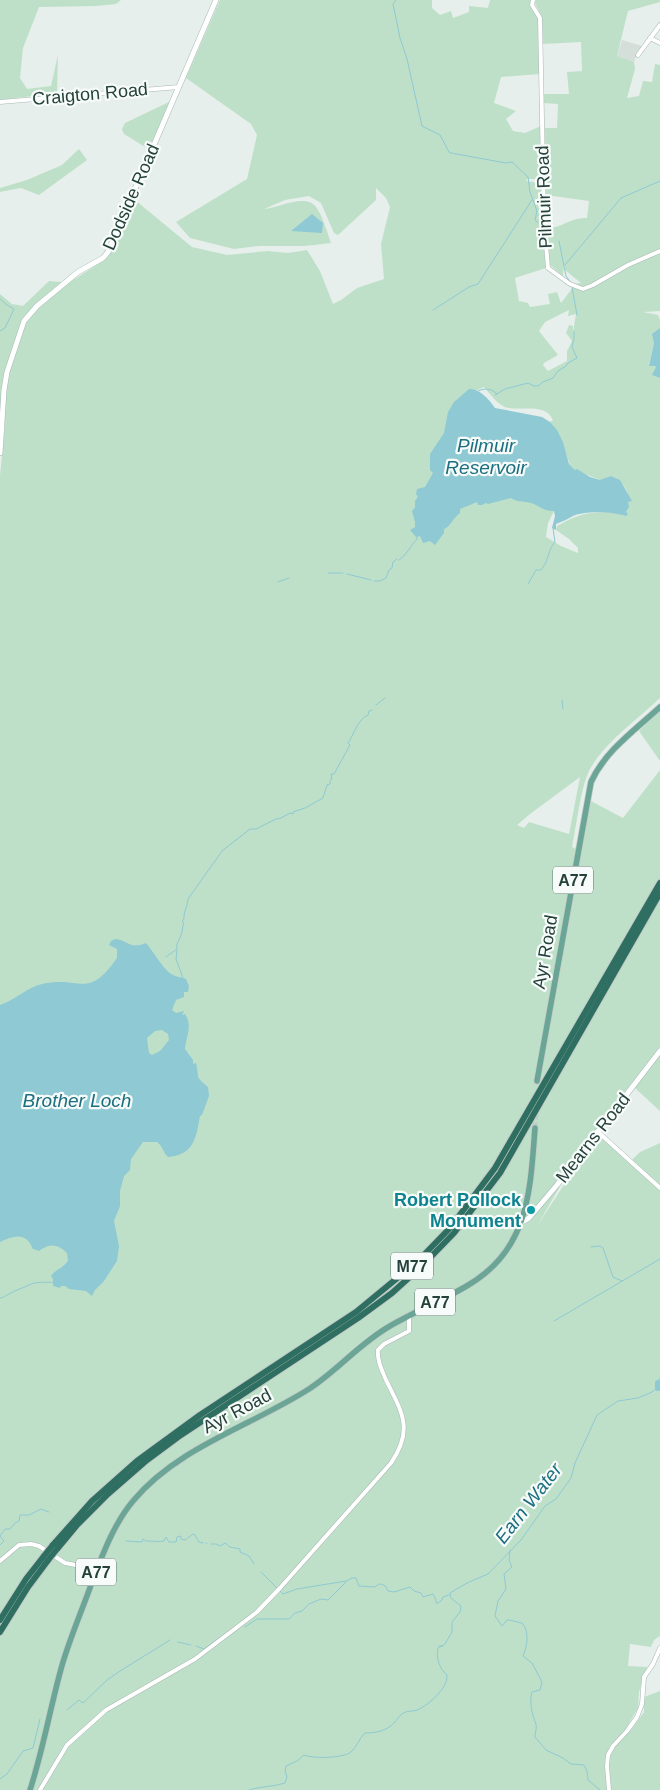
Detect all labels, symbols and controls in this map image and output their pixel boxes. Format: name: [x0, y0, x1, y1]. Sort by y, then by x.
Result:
street label: Craigton Road: [31, 79, 149, 109]
street label: Dodside Road: [99, 141, 163, 253]
street label: Pilmuir Road: [532, 145, 556, 249]
water label: Pilmuir Reservoir: [445, 435, 527, 478]
road number: A77: [553, 866, 593, 894]
street label: Ayr Road: [529, 913, 561, 991]
street label: Mearns Road: [552, 1089, 634, 1187]
water label: Brother Loch: [23, 1090, 131, 1111]
place label: Robert Pollock Monument: [394, 1190, 522, 1231]
marker: Robert Pollock Monument: [525, 1204, 537, 1216]
road number: M77: [391, 1252, 433, 1280]
road number: A77: [415, 1288, 455, 1315]
street label: Ayr Road: [199, 1385, 275, 1437]
water label: Earn Water: [491, 1459, 567, 1547]
road number: A77: [76, 1558, 116, 1585]

